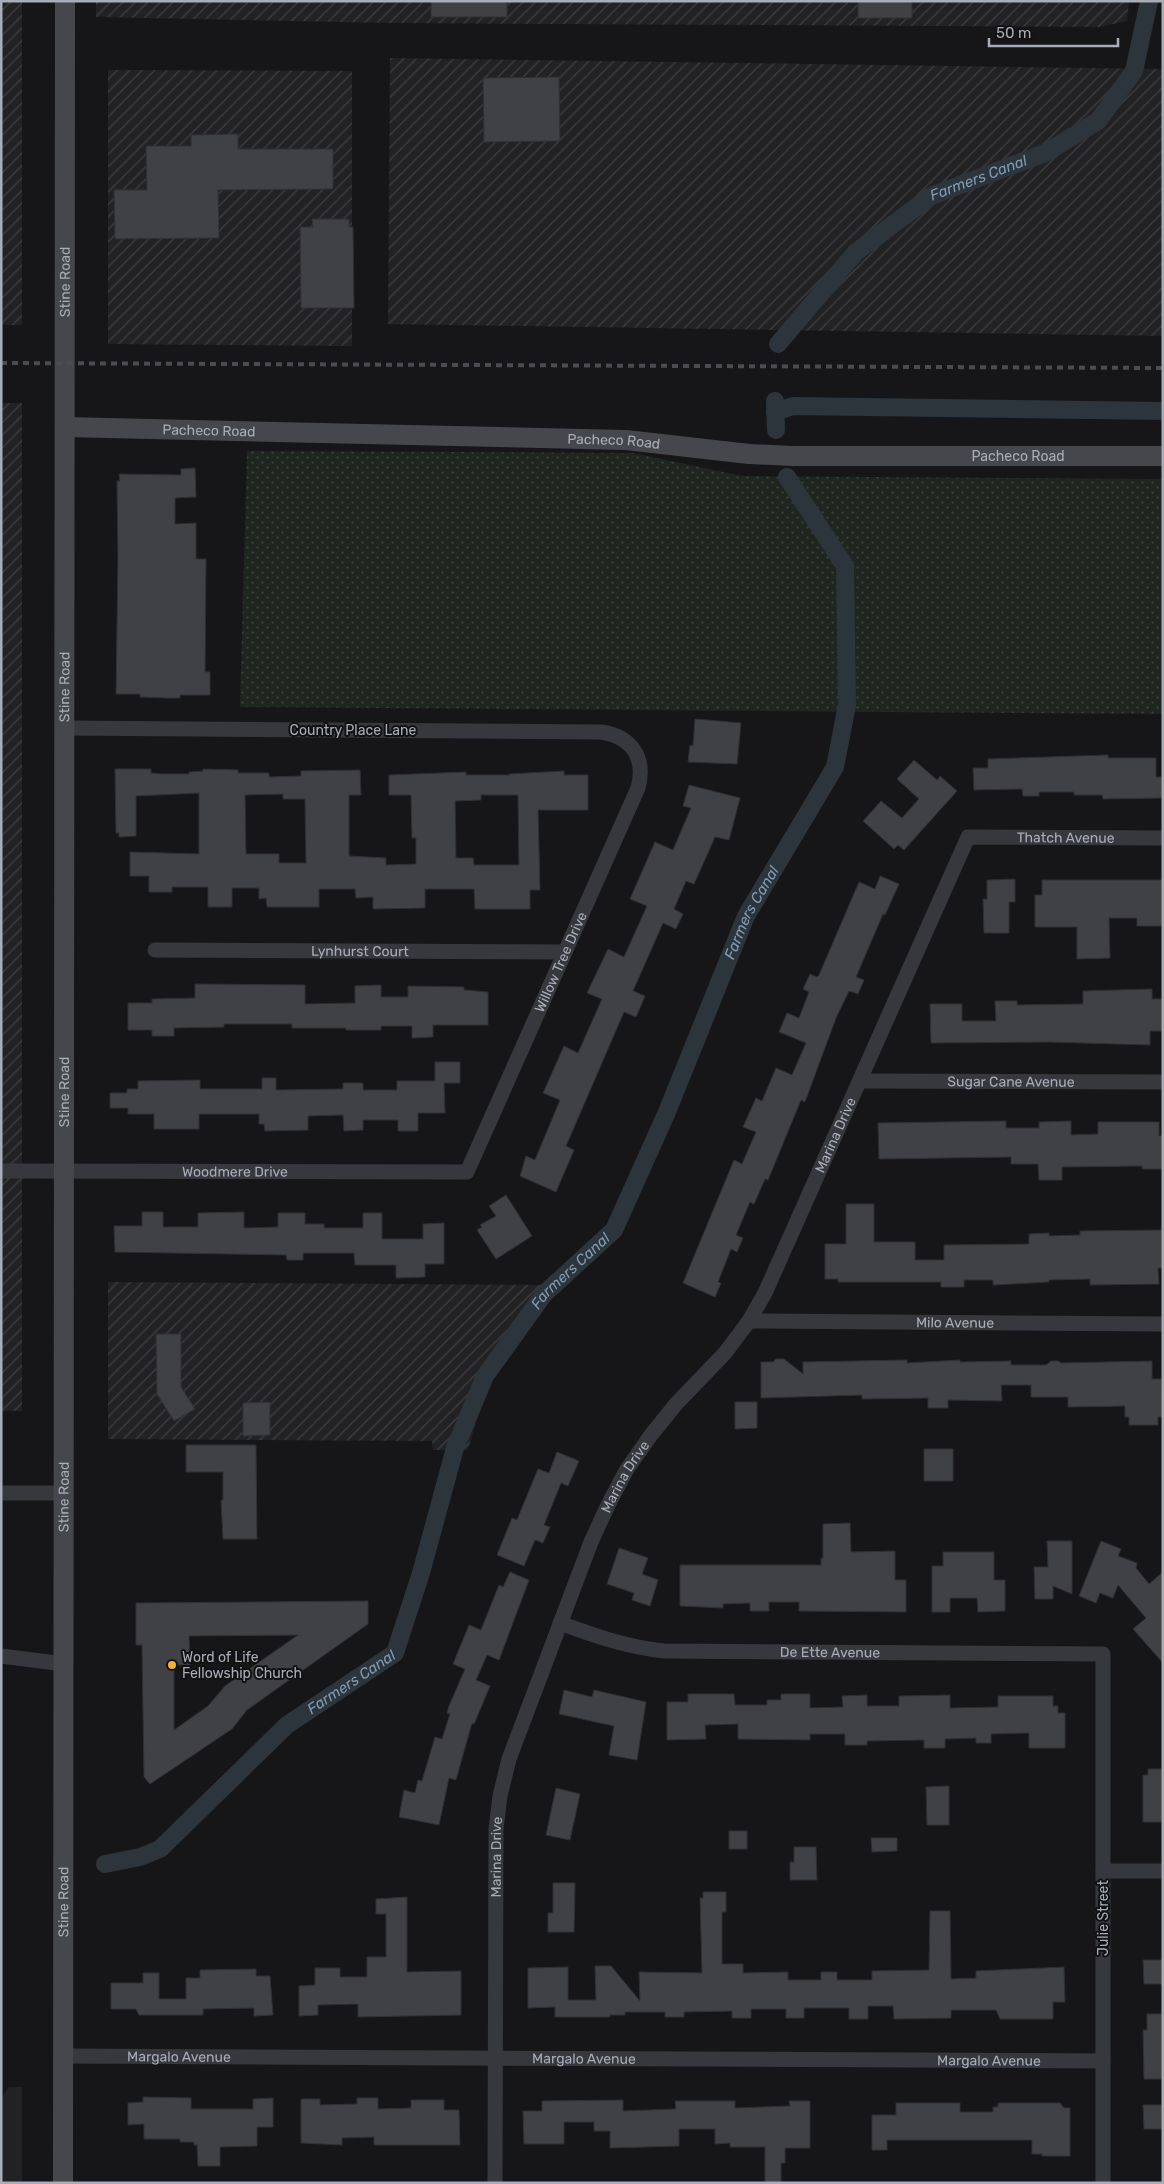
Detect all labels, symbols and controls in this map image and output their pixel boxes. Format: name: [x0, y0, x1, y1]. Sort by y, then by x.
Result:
scale bar: [989, 15, 1118, 47]
text: 50 m: [996, 24, 1031, 42]
water label: Farmers Canal: [927, 151, 1030, 205]
street label: Stine Road: [57, 247, 74, 317]
street label: Pacheco Road: [162, 421, 256, 440]
street label: Pacheco Road: [567, 431, 661, 453]
street label: Pacheco Road: [971, 448, 1065, 465]
street label: Stine Road: [56, 652, 73, 722]
street label: Country Place Lane: [290, 722, 417, 739]
street label: Thatch Avenue: [1017, 829, 1115, 847]
water label: Farmers Canal: [720, 863, 783, 962]
street label: Willow Tree Drive: [531, 909, 591, 1015]
street label: Lynhurst Court: [311, 943, 409, 960]
street label: Stine Road: [56, 1057, 73, 1127]
street label: Sugar Cane Avenue: [947, 1073, 1075, 1091]
street label: Marina Drive: [812, 1095, 860, 1176]
street label: Woodmere Drive: [182, 1163, 288, 1181]
water label: Farmers Canal: [527, 1229, 614, 1313]
street label: Milo Avenue: [916, 1314, 994, 1332]
street label: Marina Drive: [598, 1438, 653, 1516]
street label: Stine Road: [56, 1462, 73, 1532]
street label: De Ette Avenue: [780, 1644, 880, 1661]
water label: Farmers Canal: [304, 1646, 399, 1718]
place label: Word of Life Fellowship Church: [182, 1649, 302, 1682]
marker: Word of Life Fellowship Church: [166, 1659, 178, 1671]
street label: Marina Drive: [488, 1815, 506, 1898]
street label: Stine Road: [55, 1867, 72, 1937]
street label: Julie Street: [1095, 1880, 1112, 1956]
street label: Margalo Avenue: [127, 2048, 231, 2066]
street label: Margalo Avenue: [532, 2050, 636, 2068]
street label: Margalo Avenue: [937, 2052, 1041, 2070]

